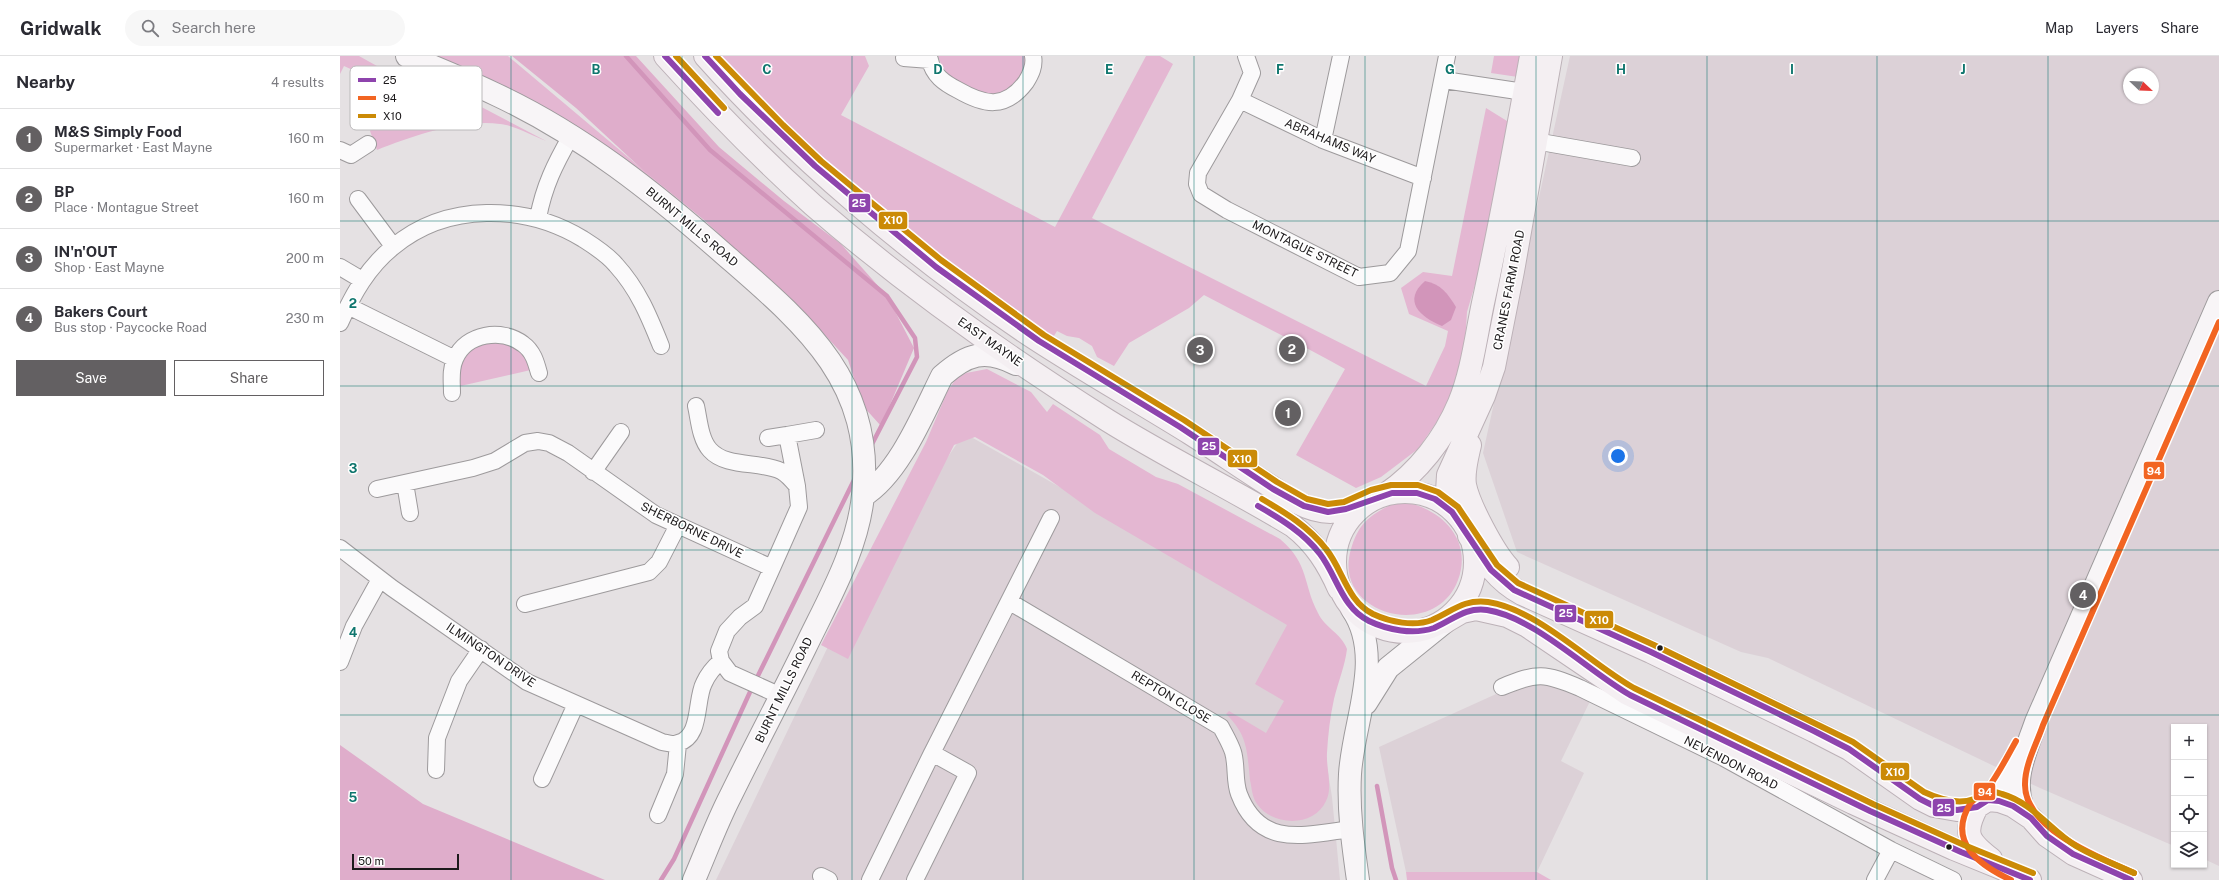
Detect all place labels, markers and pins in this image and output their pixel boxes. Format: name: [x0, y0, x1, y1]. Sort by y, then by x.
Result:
pin: 2: [1279, 334, 1305, 364]
pin: 3: [1187, 335, 1213, 365]
pin: 1: [1275, 398, 1301, 428]
pin: 4: [2070, 580, 2096, 610]
unlabelled marker: [1655, 643, 1665, 653]
unlabelled marker: [1944, 842, 1954, 852]

